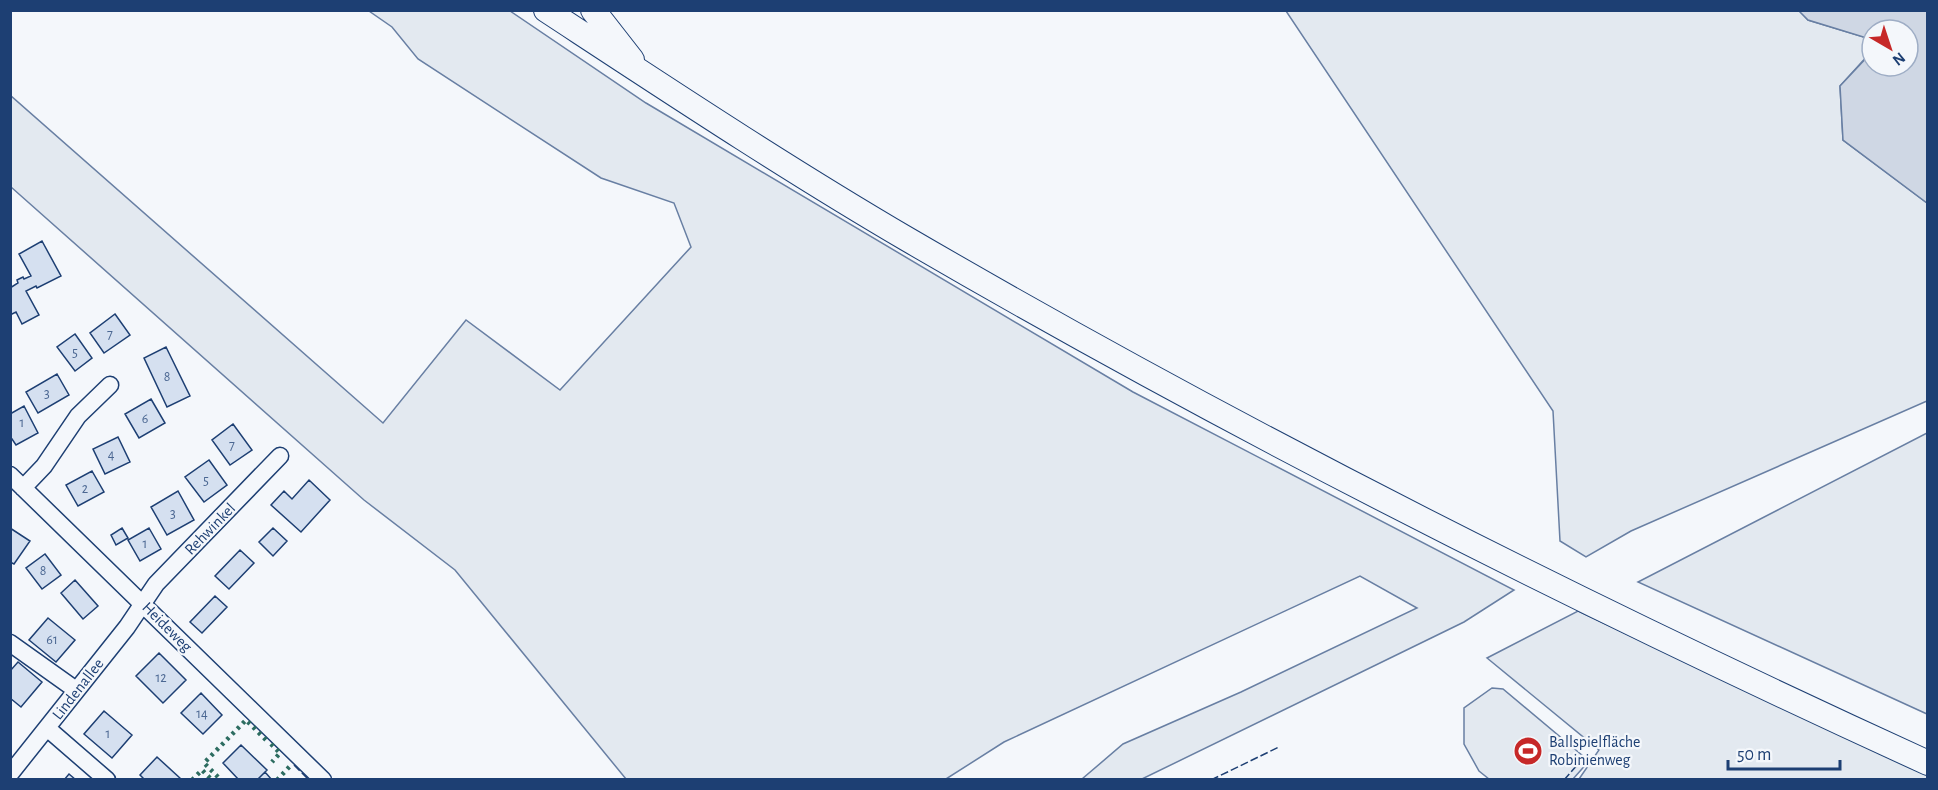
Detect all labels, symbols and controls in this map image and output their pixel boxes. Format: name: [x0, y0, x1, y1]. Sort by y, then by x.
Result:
north arrow: [1860, 18, 1920, 78]
text: N: [1889, 49, 1908, 69]
house number: 7: [107, 327, 113, 341]
house number: 5: [72, 346, 78, 360]
house number: 8: [164, 370, 170, 384]
house number: 3: [44, 387, 50, 401]
house number: 6: [142, 412, 148, 426]
house number: 1: [20, 416, 24, 430]
house number: 7: [229, 438, 235, 452]
house number: 4: [108, 448, 115, 462]
house number: 5: [203, 474, 209, 488]
house number: 2: [82, 482, 88, 496]
street label: Rehwinkel: [182, 500, 238, 558]
house number: 3: [170, 507, 176, 521]
house number: 1: [143, 537, 147, 551]
house number: 8: [40, 564, 46, 578]
street label: Heideweg: [139, 599, 195, 655]
house number: 61: [46, 633, 58, 647]
street label: Lindenallee: [49, 655, 107, 723]
house number: 12: [155, 671, 167, 685]
house number: 14: [196, 707, 208, 721]
house number: 1: [106, 727, 110, 741]
scale bar: [1728, 733, 1840, 771]
place label: Ballspielfläche Robinienweg: [1549, 734, 1641, 768]
sports icon: Ballspielfläche Robinienweg: [1512, 735, 1544, 767]
text: 50 m: [1737, 746, 1771, 764]

